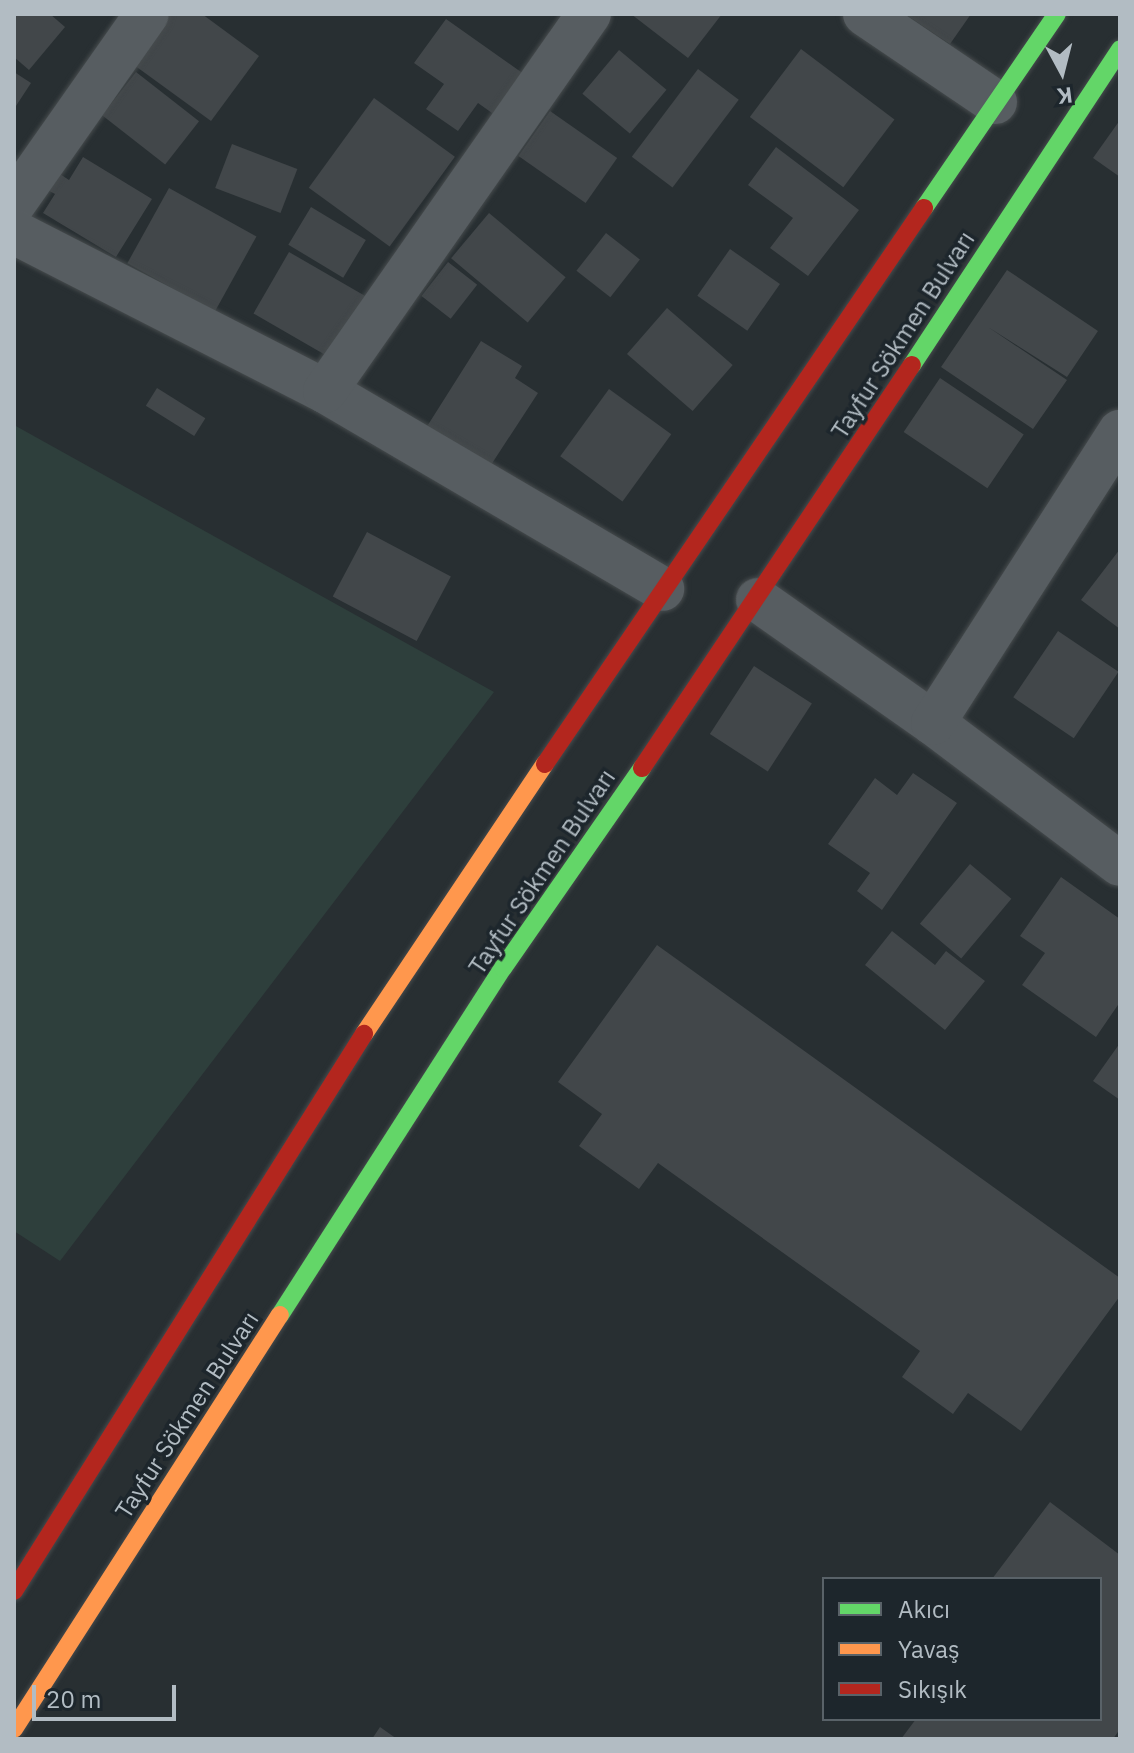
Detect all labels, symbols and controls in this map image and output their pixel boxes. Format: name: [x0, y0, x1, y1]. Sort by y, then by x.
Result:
north arrow: [1022, 32, 1102, 112]
text: K: [1056, 81, 1074, 112]
street label: Tayfur Sökmen Bulvarı: [825, 226, 981, 444]
street label: Tayfur Sökmen Bulvarı: [463, 764, 621, 980]
street label: Tayfur Sökmen Bulvarı: [109, 1306, 265, 1524]
legend: [822, 1577, 1102, 1721]
text: Akıcı: [898, 1593, 950, 1625]
text: Yavaş: [898, 1633, 960, 1665]
scale bar: [36, 1669, 180, 1719]
text: Sıkışık: [898, 1673, 967, 1705]
text: 20 m: [46, 1683, 101, 1715]

